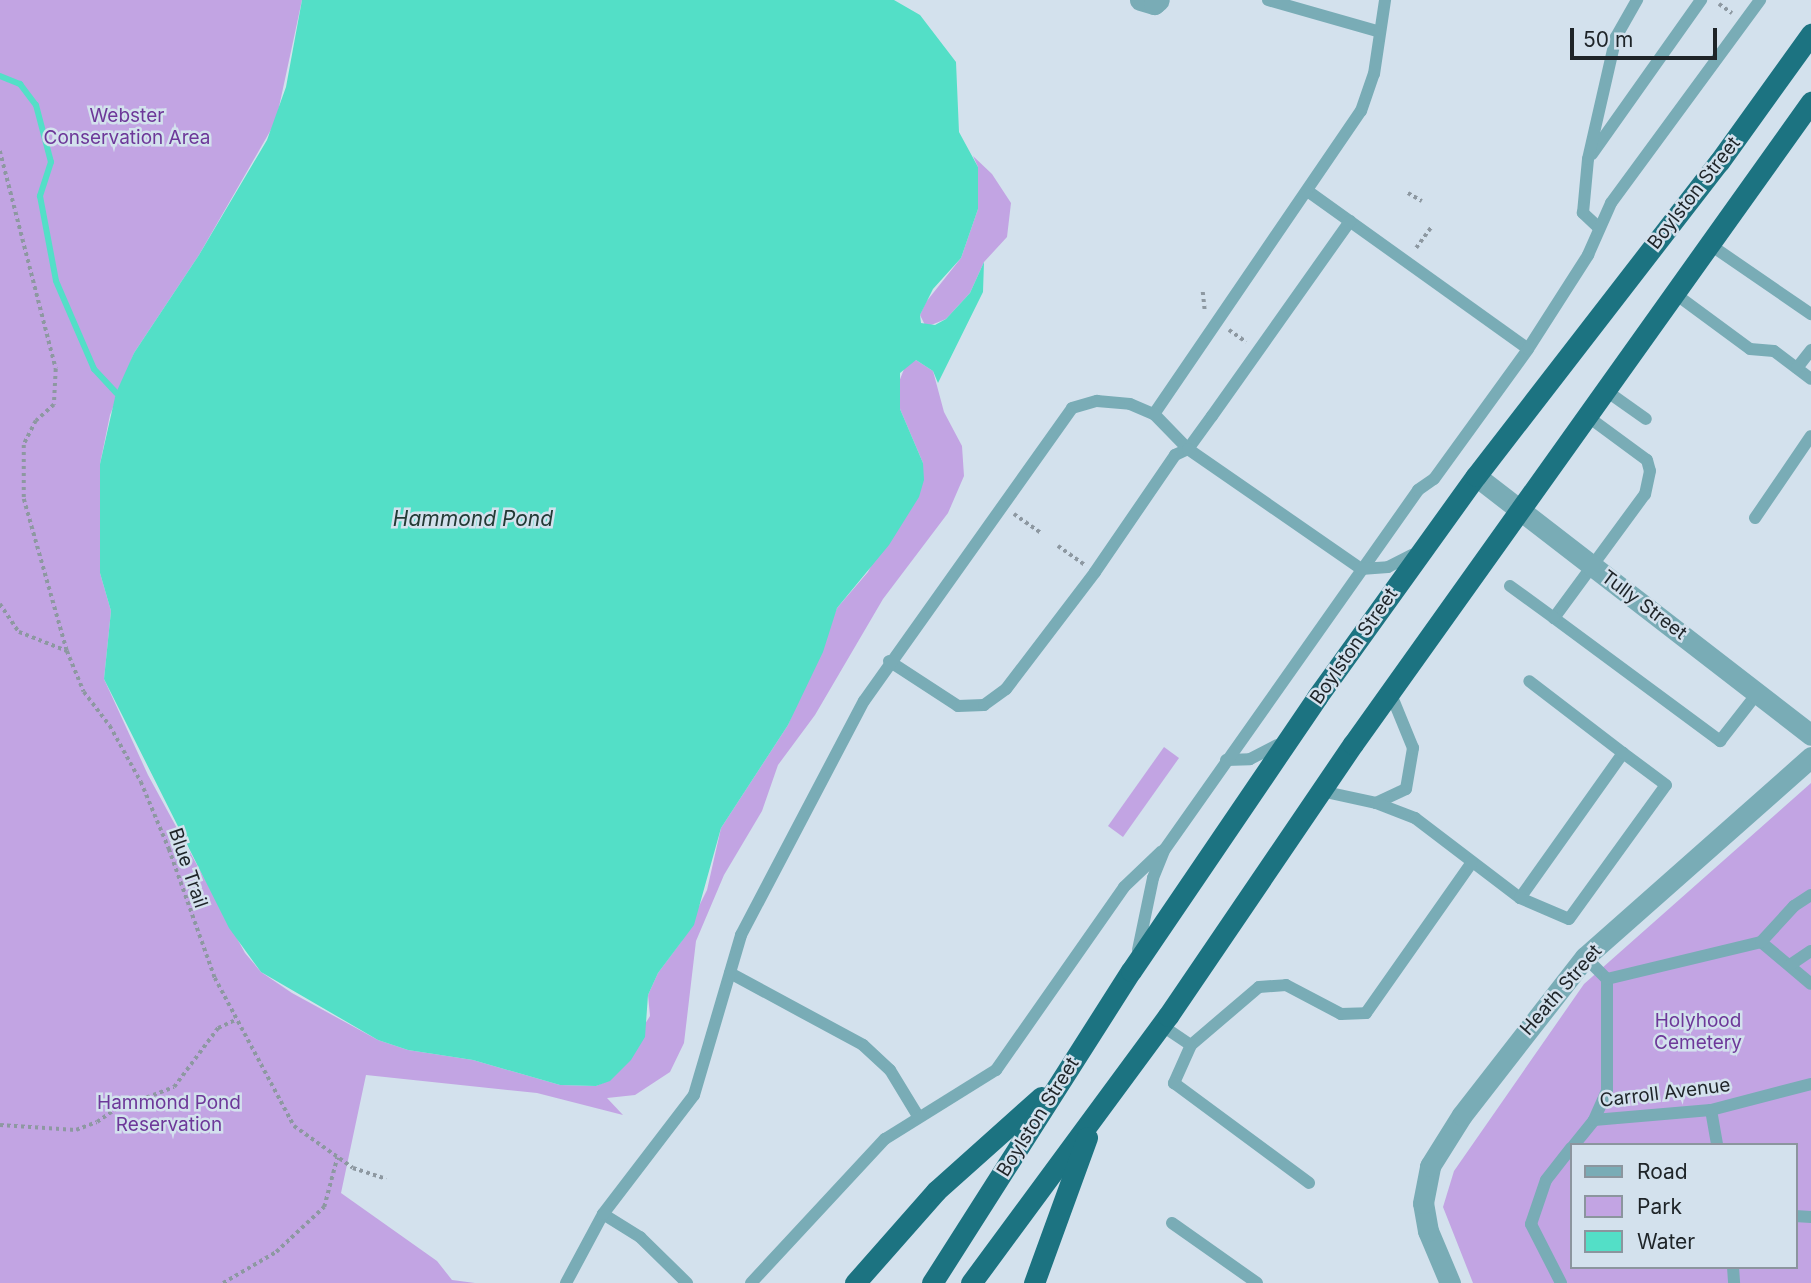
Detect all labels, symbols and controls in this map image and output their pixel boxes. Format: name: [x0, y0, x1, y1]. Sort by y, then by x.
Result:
scale bar: [1573, 14, 1720, 58]
text: 50 m: [1583, 27, 1633, 52]
park label: Webster Conservation Area: [44, 105, 210, 149]
street label: Boylston Street: [1643, 132, 1745, 254]
water label: Hammond Pond: [393, 506, 553, 532]
street label: Tully Street: [1597, 565, 1691, 645]
street label: Boylston Street: [1306, 584, 1402, 708]
street label: Blue Trail: [164, 825, 212, 911]
street label: Heath Street: [1516, 940, 1606, 1040]
park label: Holyhood Cemetery: [1654, 1010, 1742, 1054]
street label: Boylston Street: [992, 1053, 1084, 1181]
street label: Carroll Avenue: [1598, 1074, 1732, 1112]
park label: Hammond Pond Reservation: [97, 1092, 241, 1136]
legend: [1570, 1143, 1797, 1269]
text: Road: [1637, 1159, 1688, 1184]
text: Park: [1637, 1194, 1682, 1219]
text: Water: [1637, 1229, 1695, 1254]

